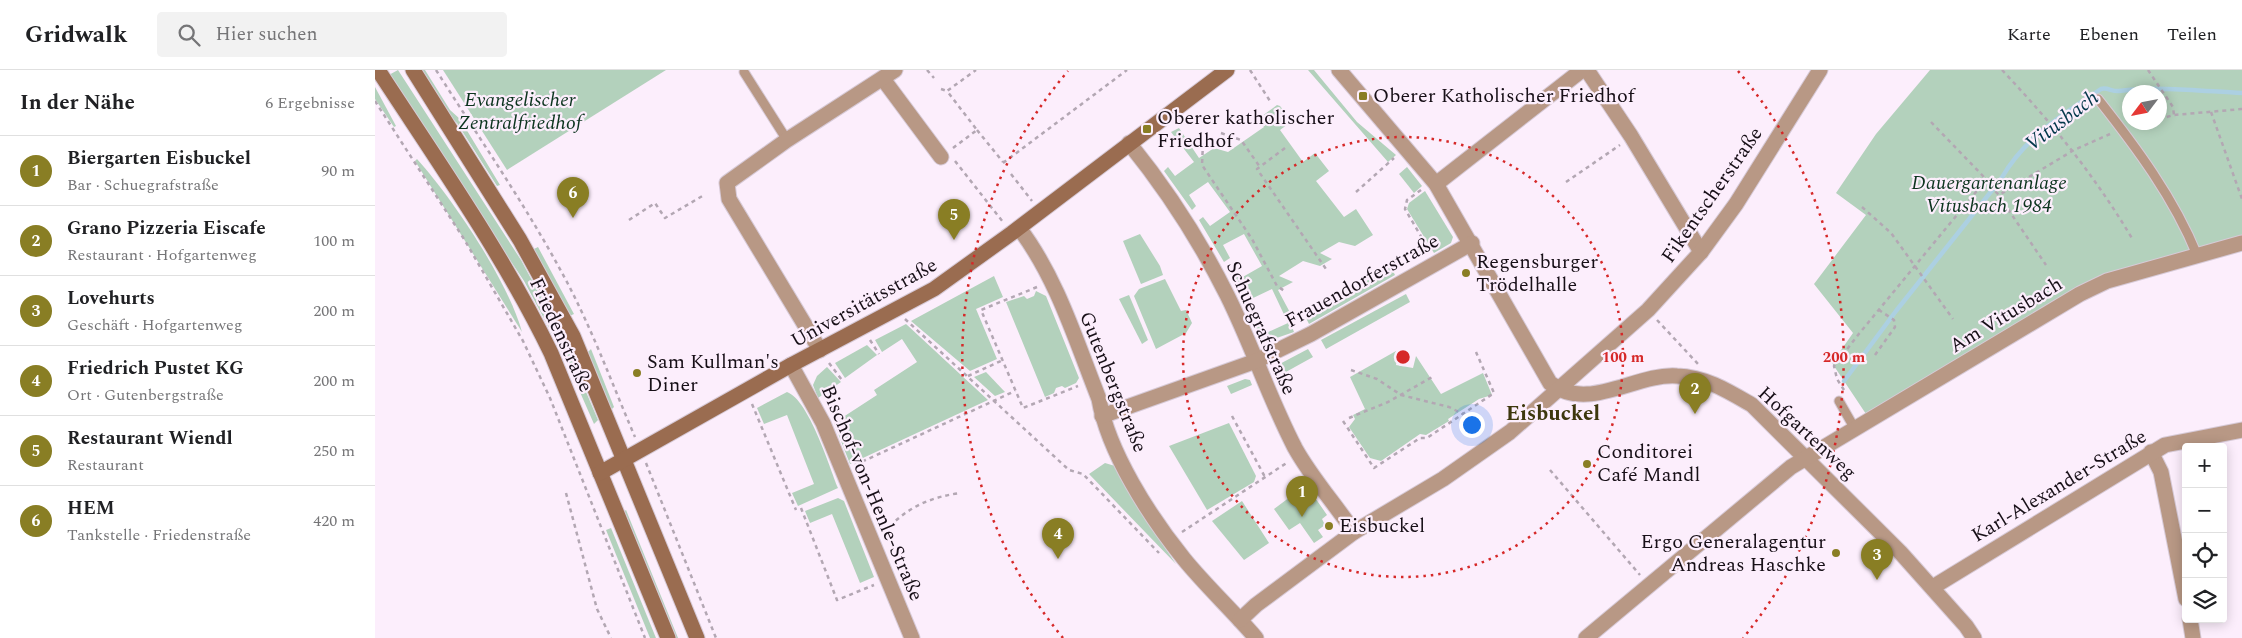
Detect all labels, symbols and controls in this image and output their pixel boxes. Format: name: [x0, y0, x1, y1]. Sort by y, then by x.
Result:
search box: [157, 12, 507, 57]
text: Gridwalk: [25, 17, 127, 53]
text: Hier suchen: [215, 20, 318, 49]
icon: search: [175, 21, 203, 49]
text: Karte: [2007, 21, 2051, 48]
text: Ebenen: [2079, 21, 2139, 48]
text: Teilen: [2167, 21, 2217, 48]
place label: Oberer Katholischer Friedhof: [1373, 81, 1637, 111]
water label: Vitusbach: [2018, 82, 2106, 160]
park label: Evangelischer Zentralfriedhof: [458, 85, 586, 138]
north arrow: [2122, 85, 2167, 130]
text: In der Nähe: [20, 87, 135, 119]
marker: Oberer Katholischer Friedhof: [1357, 90, 1369, 102]
text: 6 Ergebnisse: [265, 91, 355, 115]
place label: Oberer katholischer Friedhof: [1157, 103, 1335, 156]
street label: Fikentscherstraße: [1654, 121, 1770, 269]
marker: Oberer katholischer Friedhof: [1141, 123, 1153, 135]
text: Biergarten Eisbuckel: [67, 144, 251, 173]
text: 1: [32, 159, 40, 183]
text: 90 m: [321, 159, 355, 183]
park label: Dauergartenanlage Vitusbach 1984: [1911, 168, 2067, 221]
text: Bar · Schuegrafstraße: [67, 173, 219, 197]
pin: 6: [557, 177, 589, 218]
pin: 5: [938, 199, 970, 240]
text: Grano Pizzeria Eiscafe: [67, 214, 266, 243]
street label: Frauendorferstraße: [1279, 226, 1445, 336]
text: 2: [32, 229, 40, 253]
text: 100 m: [313, 229, 355, 253]
text: Restaurant · Hofgartenweg: [67, 243, 257, 267]
place label: Regensburger Trödelhalle: [1476, 247, 1598, 300]
street label: Universitätsstraße: [785, 250, 943, 356]
street label: Schuegrafstraße: [1218, 256, 1304, 400]
marker: Regensburger Trödelhalle: [1460, 267, 1472, 279]
street label: Am Vitusbach: [1944, 269, 2068, 361]
street label: Friedenstraße: [521, 273, 601, 397]
text: Lovehurts: [67, 284, 155, 313]
text: 3: [32, 299, 40, 323]
text: 200 m: [313, 299, 355, 323]
street label: Gutenbergstraße: [1071, 307, 1155, 457]
text: Geschäft · Hofgartenweg: [67, 313, 243, 337]
text: 100 m: [1602, 346, 1645, 369]
text: 200 m: [1823, 346, 1866, 369]
place label: Sam Kullman's Diner: [647, 347, 779, 400]
centre of rings: [1394, 348, 1412, 366]
text: Friedrich Pustet KG: [67, 354, 244, 383]
marker: Sam Kullman's Diner: [631, 367, 643, 379]
text: 4: [32, 369, 40, 393]
text: 200 m: [313, 369, 355, 393]
pin: 2: [1679, 373, 1711, 414]
street label: Hofgartenweg: [1751, 379, 1863, 487]
street label: Bischof-von-Henle-Straße: [813, 380, 931, 606]
text: Ort · Gutenbergstraße: [67, 383, 224, 407]
district label: Eisbuckel: [1506, 398, 1600, 430]
your location: [1459, 412, 1485, 438]
street label: Karl-Alexander-Straße: [1966, 422, 2152, 550]
text: Restaurant Wiendl: [67, 424, 233, 453]
place label: Conditorei Café Mandl: [1597, 437, 1700, 490]
text: 5: [32, 439, 40, 463]
text: 250 m: [313, 439, 355, 463]
map controls: [2182, 443, 2227, 623]
button: +: [2182, 443, 2227, 488]
text: Restaurant: [67, 453, 144, 477]
marker: Conditorei Café Mandl: [1581, 458, 1593, 470]
pin: 1: [1286, 476, 1318, 517]
button: −: [2182, 488, 2227, 533]
text: HEM: [67, 494, 115, 523]
text: 6: [32, 509, 40, 533]
text: 420 m: [313, 509, 355, 533]
place label: Eisbuckel: [1339, 511, 1425, 541]
pin: 4: [1042, 518, 1074, 559]
marker: Eisbuckel: [1323, 520, 1335, 532]
text: Tankstelle · Friedenstraße: [67, 523, 251, 547]
place label: Ergo Generalagentur Andreas Haschke: [1640, 527, 1826, 580]
button: locate: [2182, 533, 2227, 578]
pin: 3: [1861, 539, 1893, 580]
marker: Ergo Generalagentur Andreas Haschke: [1830, 547, 1842, 559]
button: layers: [2182, 578, 2227, 623]

